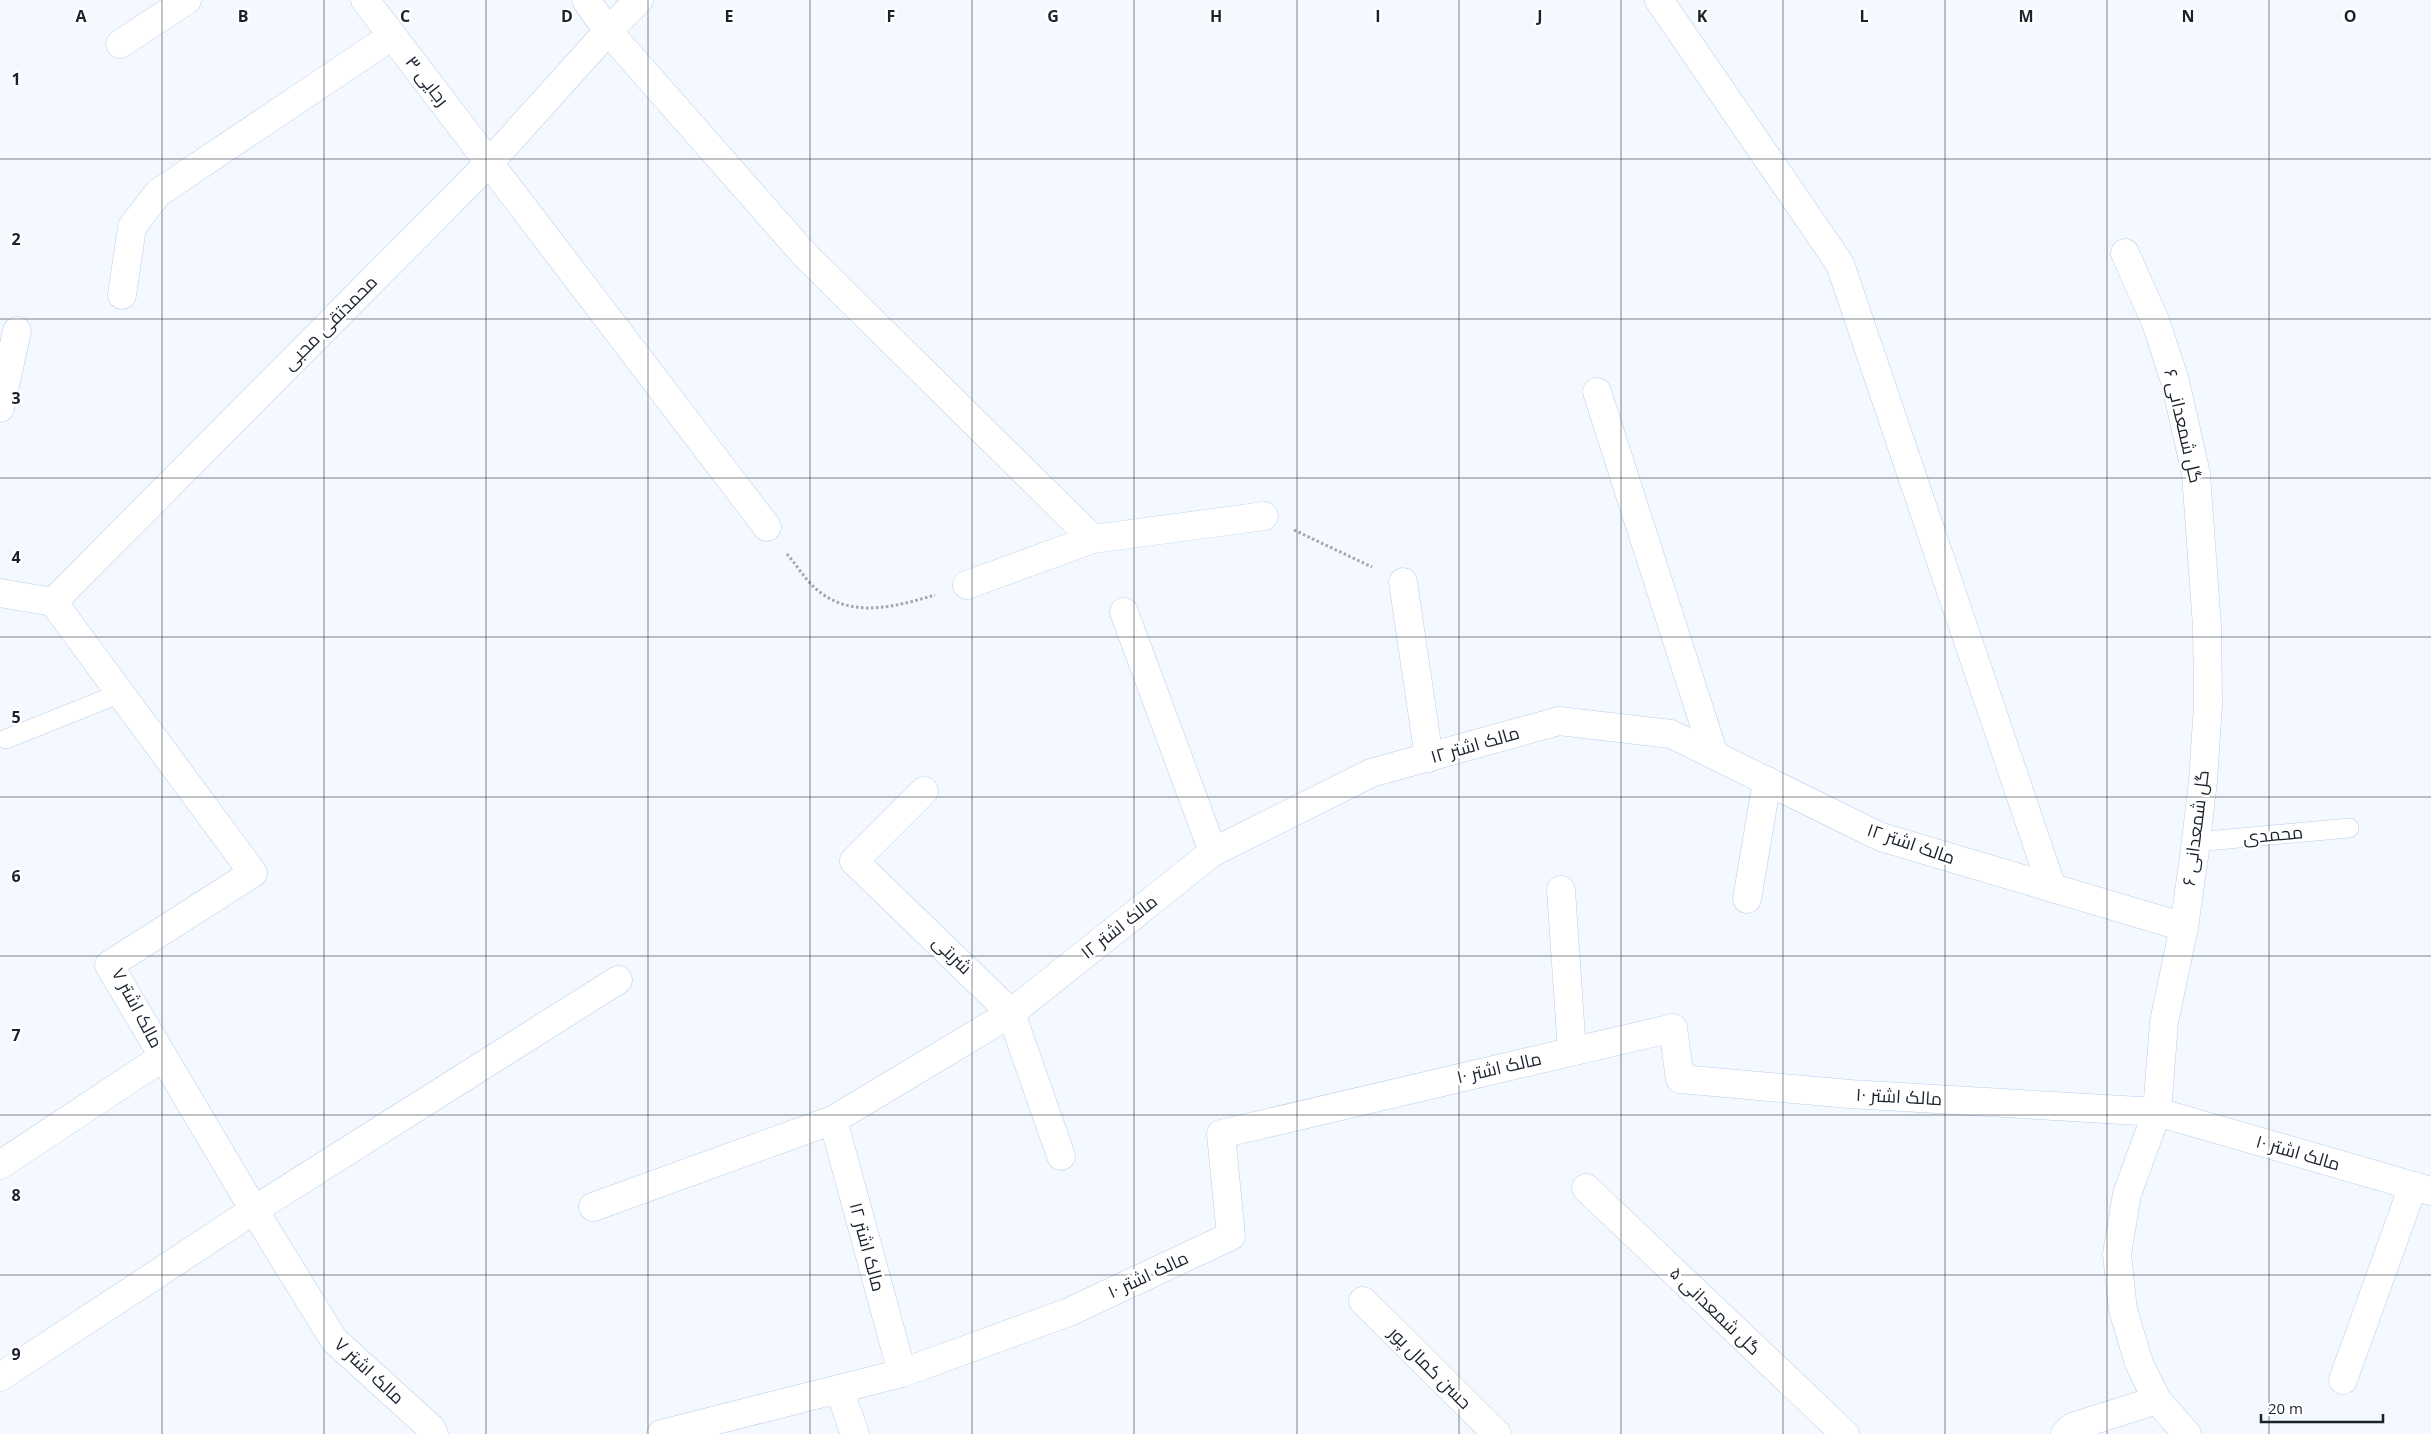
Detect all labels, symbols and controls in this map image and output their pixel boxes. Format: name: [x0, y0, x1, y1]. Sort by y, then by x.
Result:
text: A: [75, 5, 87, 27]
text: B: [238, 5, 248, 27]
text: C: [400, 5, 410, 27]
text: D: [561, 5, 573, 27]
text: E: [725, 5, 734, 27]
text: F: [887, 5, 895, 27]
text: G: [1047, 5, 1059, 27]
text: H: [1210, 5, 1222, 27]
text: I: [1375, 5, 1381, 27]
text: J: [1535, 5, 1543, 27]
text: K: [1697, 5, 1708, 27]
text: L: [1859, 5, 1869, 27]
text: M: [2018, 5, 2034, 27]
text: N: [2181, 5, 2195, 27]
text: O: [2344, 5, 2356, 27]
street label: رجایی ۳: [401, 50, 455, 110]
text: 1: [11, 68, 21, 90]
text: 2: [11, 228, 21, 250]
street label: محمدتقی محبی: [277, 270, 382, 375]
street label: گل شمعدانی ۶: [2159, 366, 2209, 485]
text: 3: [11, 387, 21, 409]
text: 4: [11, 546, 21, 568]
text: 5: [11, 706, 21, 728]
street label: مالک اشتر ۱۲: [1428, 720, 1522, 768]
street label: گل شمعدانی ۶: [2176, 769, 2214, 887]
street label: مالک اشتر ۱۲: [1864, 817, 1958, 869]
street label: محمدی: [2242, 819, 2304, 849]
text: 6: [11, 865, 21, 887]
street label: مالک اشتر ۱۲: [1075, 889, 1162, 964]
street label: شربتی: [928, 930, 978, 979]
street label: مالک اشتر ۷: [107, 963, 169, 1052]
text: 7: [11, 1024, 21, 1046]
street label: مالک اشتر ۱۰: [1454, 1046, 1544, 1088]
street label: مالک اشتر ۱۰: [1855, 1082, 1943, 1110]
street label: مالک اشتر ۱۰: [2253, 1129, 2343, 1175]
text: 8: [11, 1184, 21, 1206]
street label: مالک اشتر ۱۲: [845, 1200, 891, 1294]
street label: مالک اشتر ۱۰: [1103, 1245, 1192, 1303]
street label: گل شمعدانی ۵: [1665, 1261, 1766, 1360]
street label: حسن کمال پور: [1383, 1320, 1477, 1415]
street label: مالک اشتر ۷: [329, 1332, 410, 1409]
text: 9: [11, 1343, 21, 1365]
scale bar: [2261, 1392, 2384, 1424]
text: 20 m: [2268, 1398, 2303, 1418]

